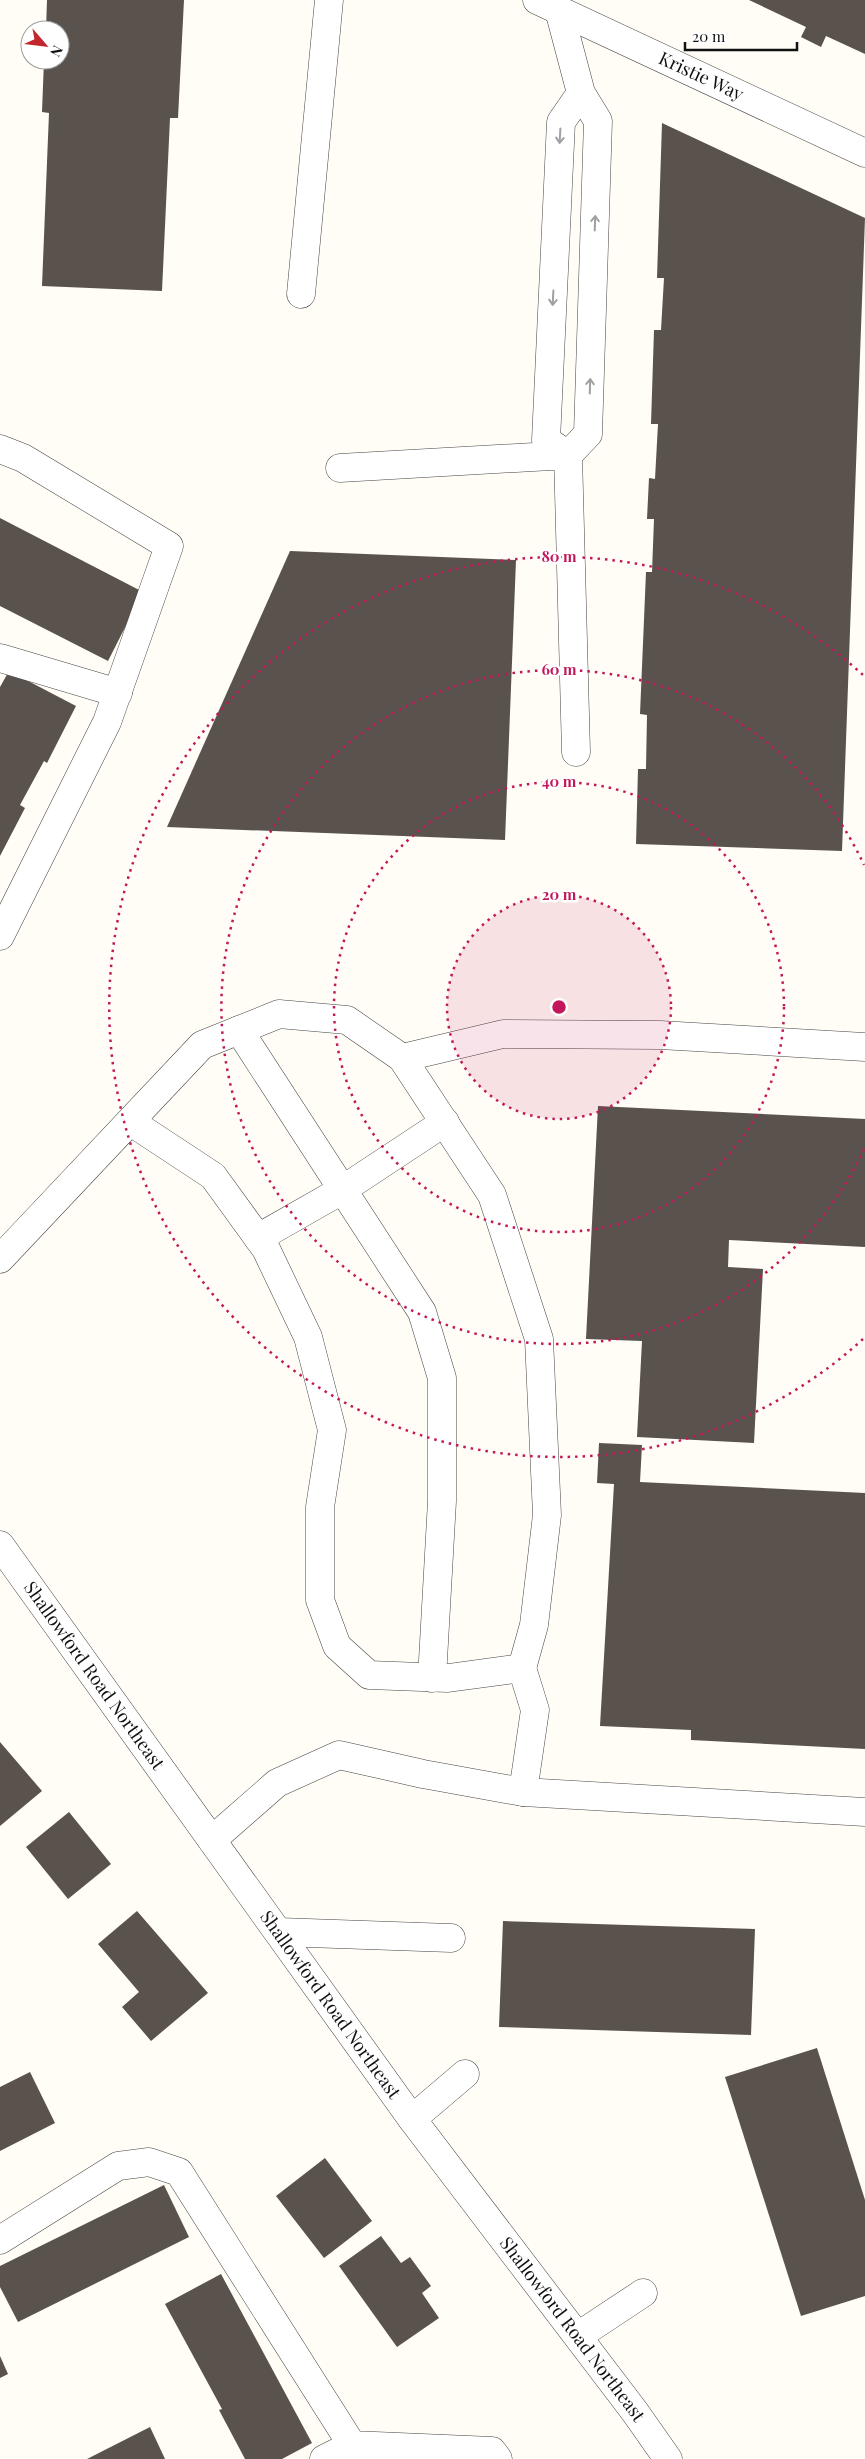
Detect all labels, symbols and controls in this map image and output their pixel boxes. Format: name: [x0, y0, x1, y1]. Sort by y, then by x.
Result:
north arrow: [20, 20, 70, 70]
scale bar: [685, 20, 798, 52]
text: 20 m: [692, 26, 726, 46]
text: N: [46, 42, 68, 60]
street label: Kristie Way: [655, 45, 748, 106]
one-way arrow: [556, 128, 565, 144]
one-way arrow: [590, 215, 599, 231]
one-way arrow: [548, 290, 557, 306]
one-way arrow: [585, 378, 595, 394]
text: 80 m: [541, 546, 577, 566]
text: 60 m: [541, 659, 577, 679]
text: 40 m: [542, 771, 577, 791]
text: 20 m: [542, 884, 577, 904]
centre of rings: [550, 998, 568, 1016]
street label: Shallowford Road Northeast: [19, 1576, 171, 1775]
street label: Shallowford Road Northeast: [255, 1905, 407, 2104]
street label: Shallowford Road Northeast: [495, 2232, 651, 2427]

